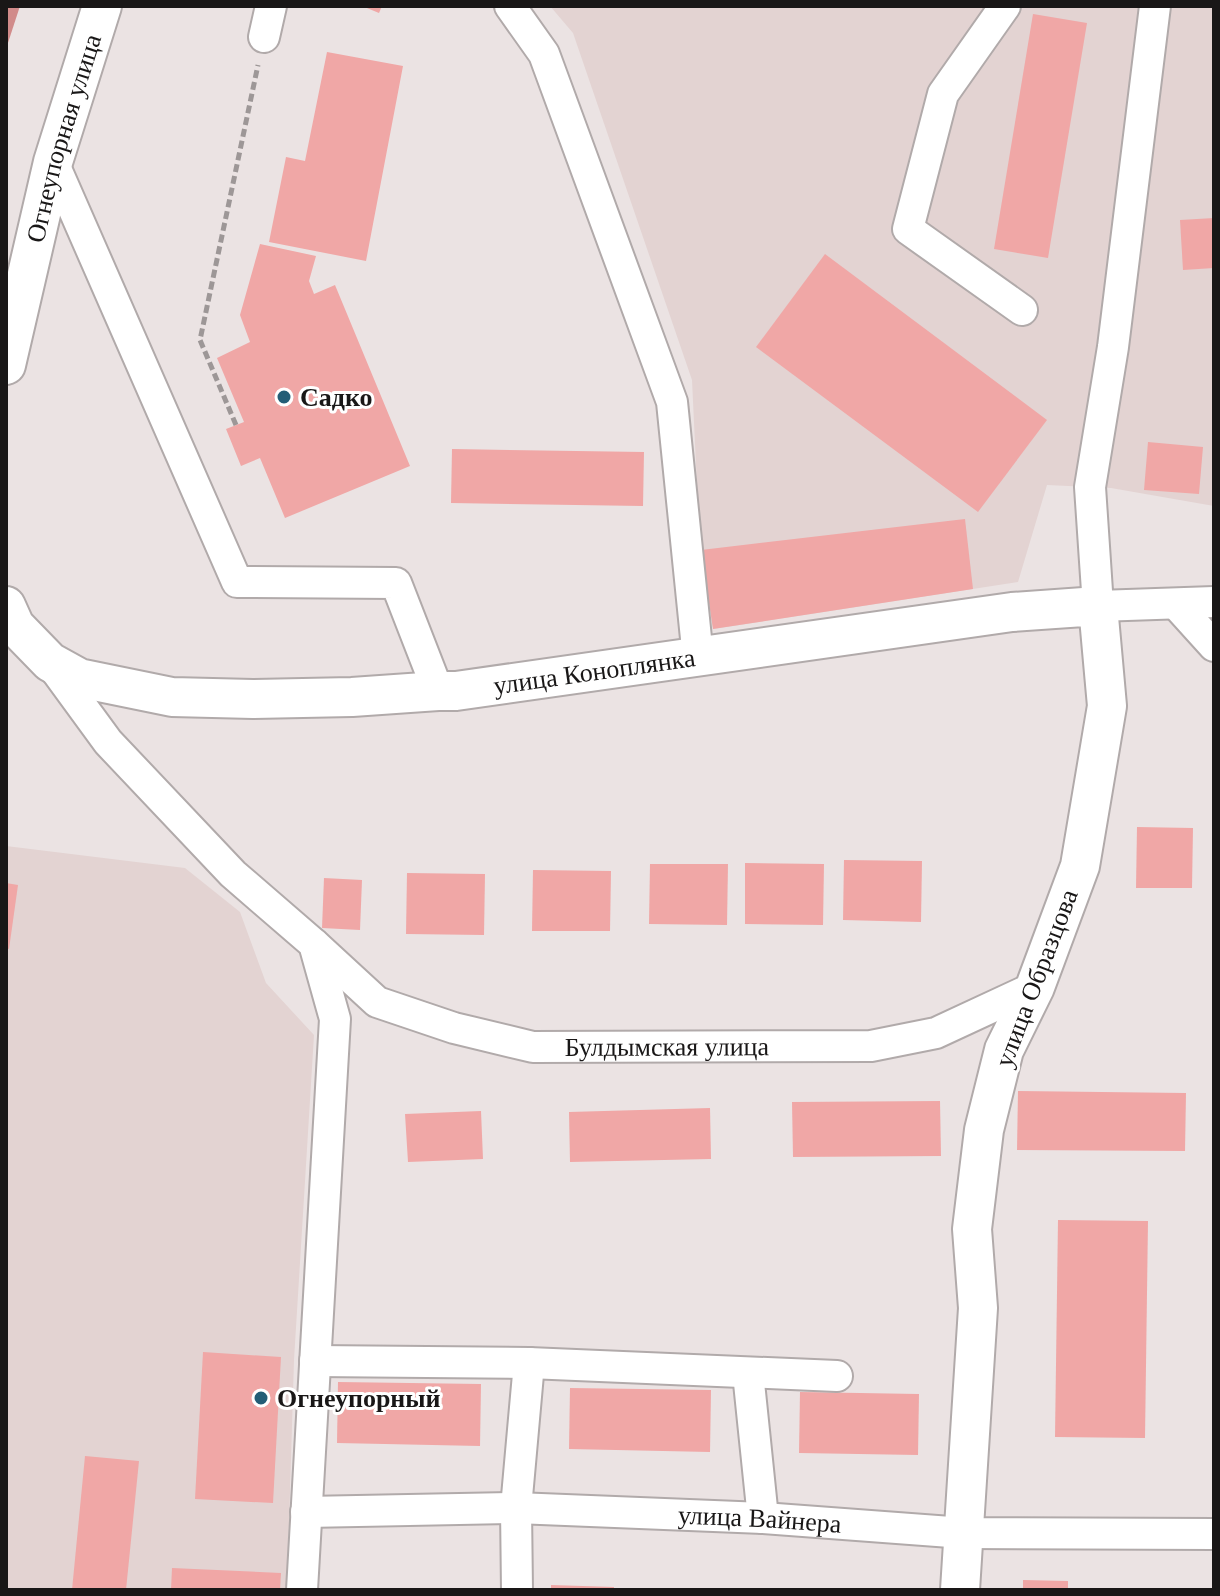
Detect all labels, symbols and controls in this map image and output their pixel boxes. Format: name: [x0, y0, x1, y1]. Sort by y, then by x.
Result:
street label: Огнеупорная улица: [21, 30, 107, 245]
place label: Садко: [300, 383, 373, 412]
marker: Садко: [275, 388, 293, 406]
street label: улица Коноплянка: [492, 643, 697, 701]
street label: улица Образцова: [989, 885, 1084, 1071]
street label: Булдымская улица: [565, 1032, 770, 1062]
place label: Огнеупорный: [277, 1384, 441, 1413]
marker: Огнеупорный: [252, 1389, 270, 1407]
street label: улица Вайнера: [677, 1501, 843, 1539]

